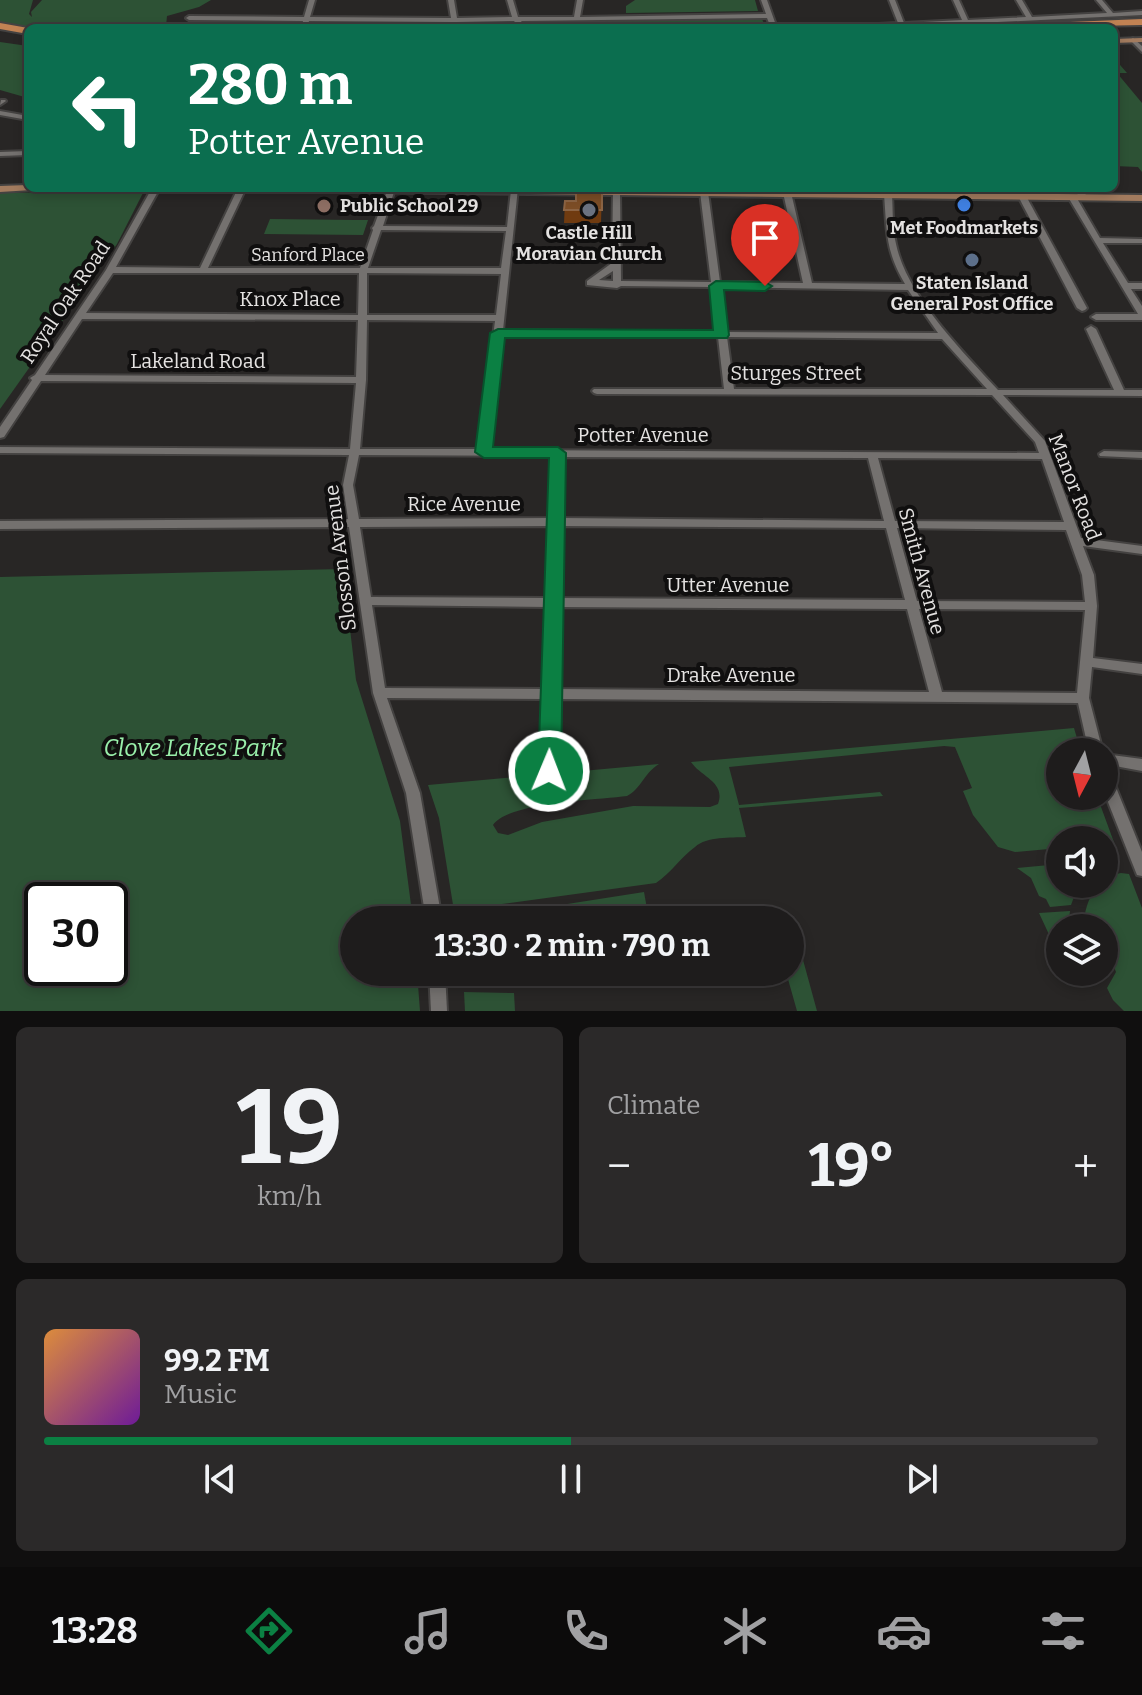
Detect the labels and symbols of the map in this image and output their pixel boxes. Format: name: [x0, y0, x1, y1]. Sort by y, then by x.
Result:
place label: Public School 29: [340, 195, 478, 217]
marker: Met Foodmarkets: [955, 196, 973, 214]
marker: Public School 29: [315, 197, 333, 215]
marker: Castle Hill Moravian Church: [580, 201, 598, 219]
pin: [731, 204, 799, 286]
place label: Met Foodmarkets: [890, 217, 1038, 239]
place label: Castle Hill Moravian Church: [516, 222, 663, 265]
street label: Royal Oak Road: [15, 236, 115, 368]
street label: Sanford Place: [251, 244, 365, 266]
marker: Staten Island General Post Office: [963, 251, 981, 269]
place label: Staten Island General Post Office: [891, 272, 1054, 315]
street label: Knox Place: [239, 287, 341, 311]
street label: Lakeland Road: [130, 349, 266, 373]
street label: Sturges Street: [730, 361, 862, 385]
street label: Potter Avenue: [577, 423, 709, 447]
street label: Manor Road: [1044, 430, 1106, 544]
street label: Slosson Avenue: [319, 484, 361, 632]
street label: Rice Avenue: [407, 492, 521, 516]
street label: Smith Avenue: [894, 505, 950, 637]
street label: Utter Avenue: [666, 573, 790, 597]
street label: Drake Avenue: [666, 663, 796, 687]
position arrow: [507, 729, 591, 813]
park label: Clove Lakes Park: [104, 734, 283, 762]
north arrow: [1046, 738, 1118, 810]
speed limit sign: 30: [24, 882, 128, 986]

